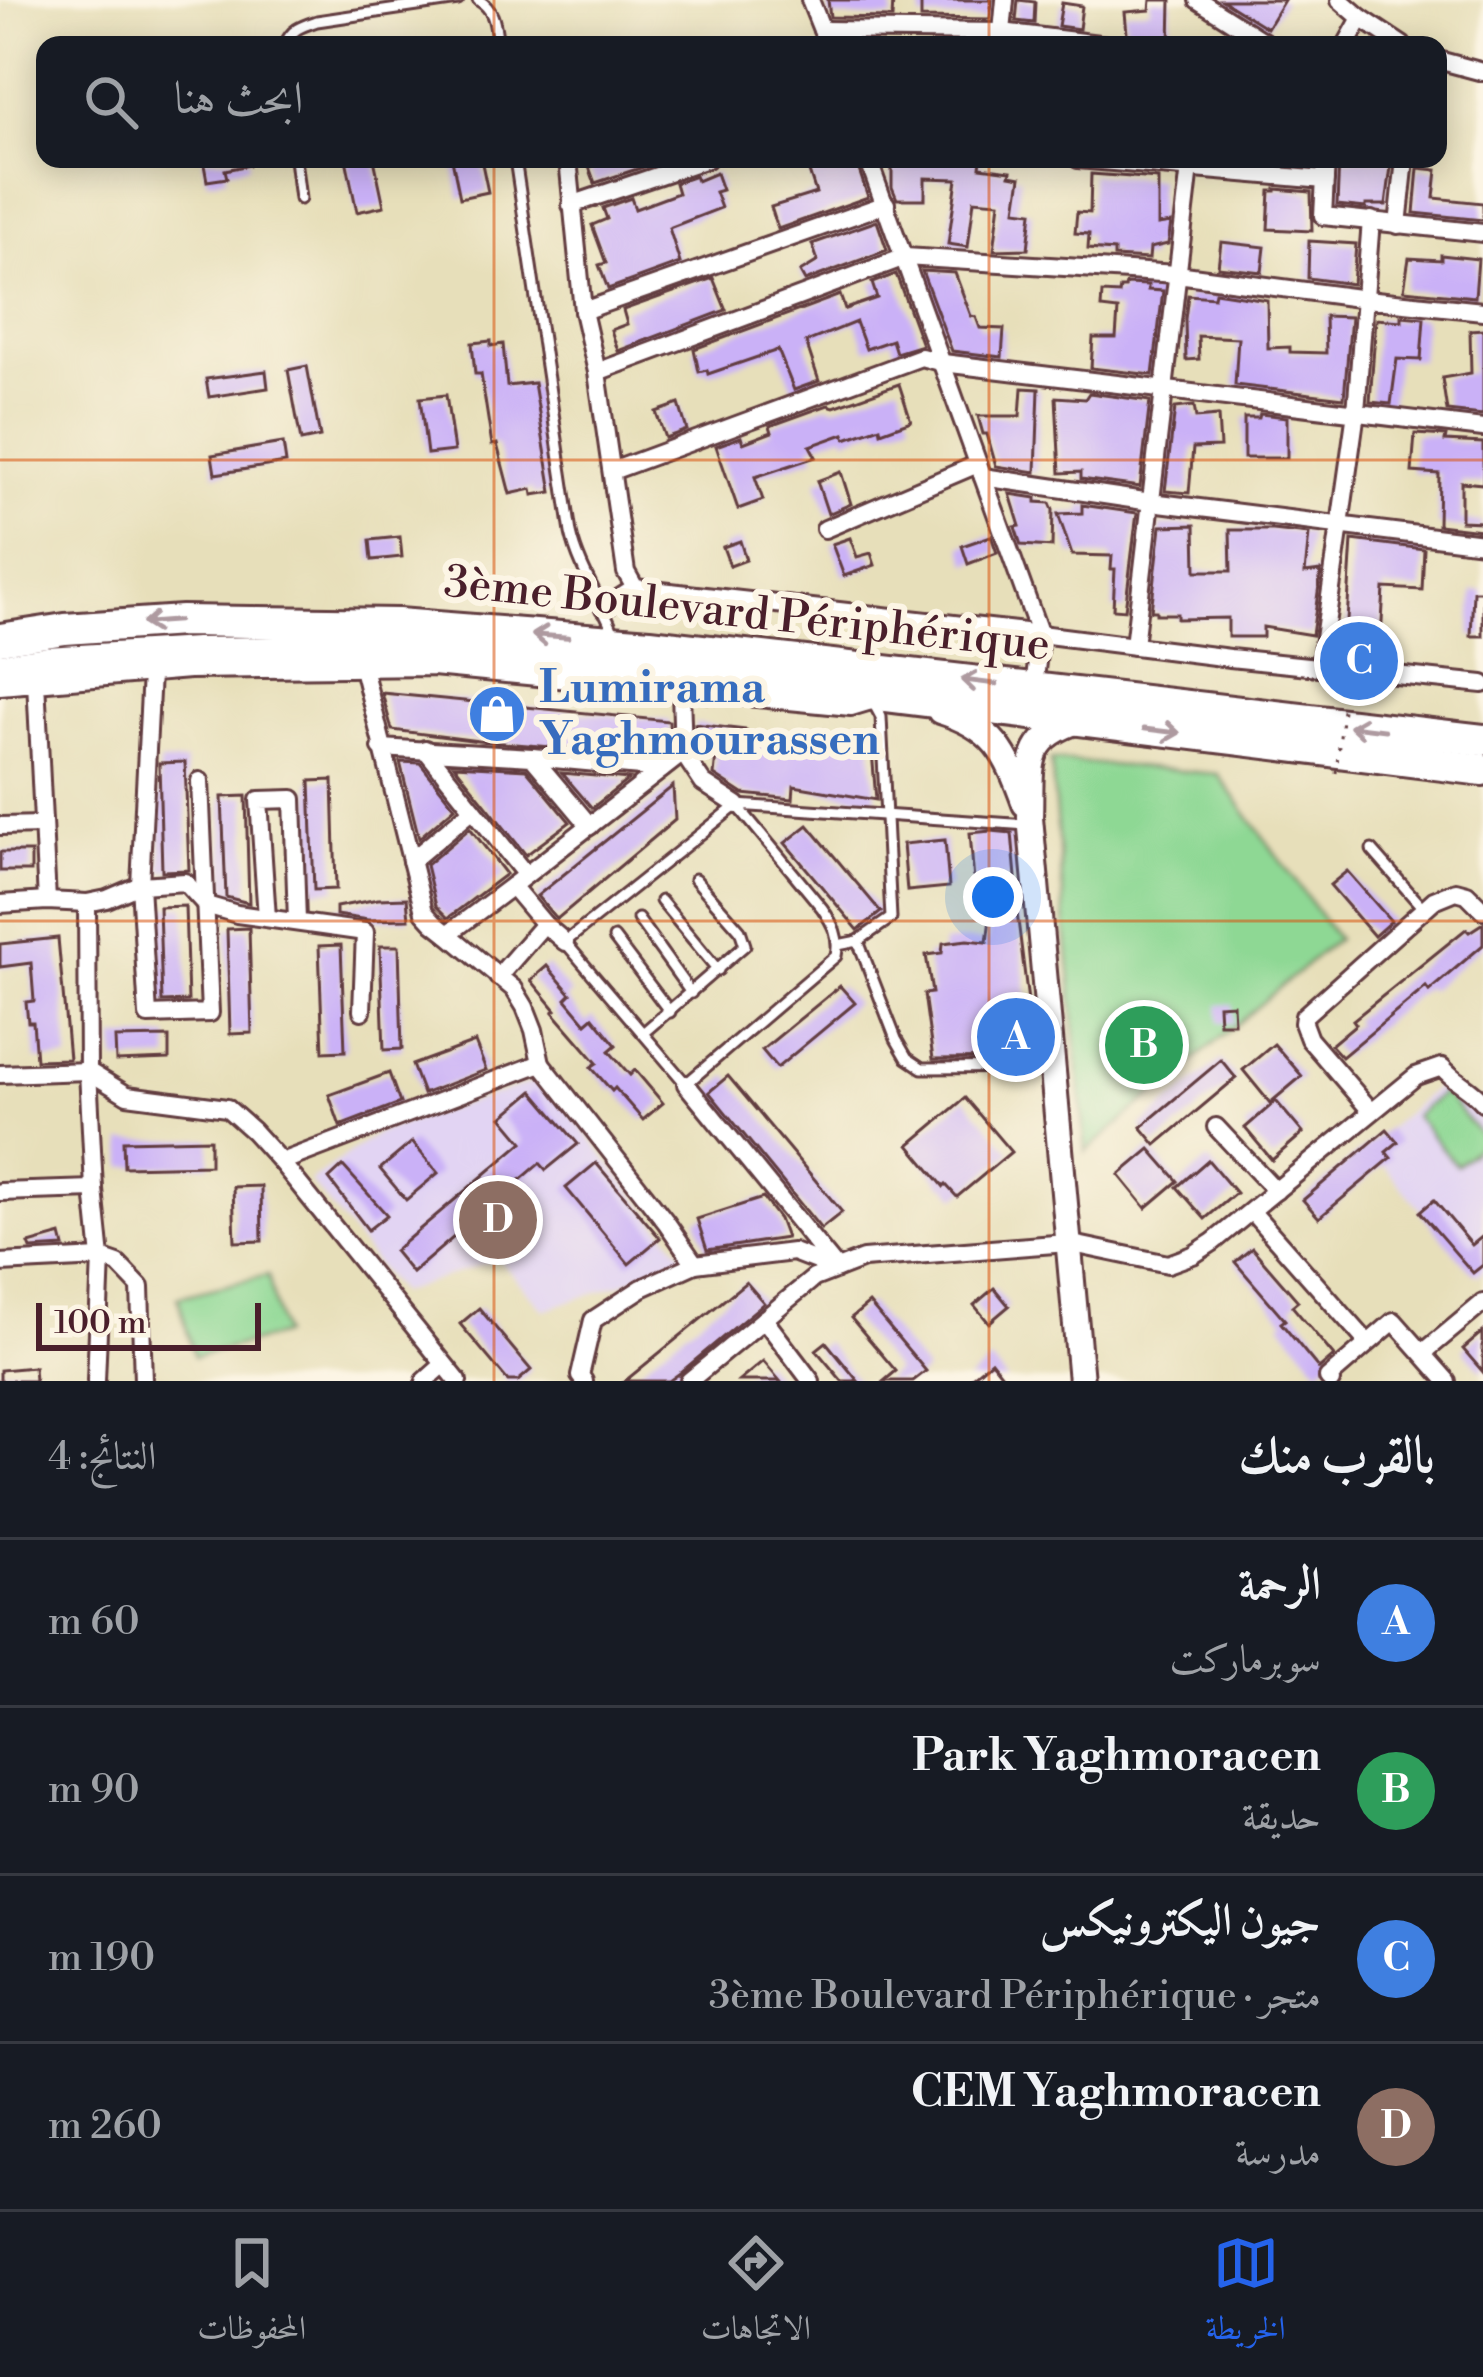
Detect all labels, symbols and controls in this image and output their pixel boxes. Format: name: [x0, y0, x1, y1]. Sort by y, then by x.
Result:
search box: [36, 36, 1447, 168]
icon: search: [78, 69, 144, 135]
text: ابحث هنا: [174, 71, 303, 128]
street label: 3ème Boulevard Périphérique: [441, 554, 1053, 674]
one-way arrow: [141, 611, 180, 634]
pin: C: [1320, 616, 1398, 706]
one-way arrow: [531, 624, 570, 647]
place label: Lumirama Yaghmourassen: [539, 660, 880, 769]
one-way arrow: [961, 670, 1000, 692]
shop icon: Lumirama Yaghmourassen: [466, 683, 528, 745]
one-way arrow: [1348, 716, 1387, 738]
one-way arrow: [1142, 720, 1181, 742]
your location: [963, 867, 1023, 927]
pin: A: [977, 992, 1055, 1082]
pin: B: [1105, 1000, 1183, 1090]
pin: D: [459, 1175, 537, 1265]
scale bar: [36, 1297, 261, 1350]
text: 100 m: [54, 1303, 147, 1344]
text: بالقرب منك: [1238, 1425, 1435, 1489]
text: النتائج: 4: [48, 1433, 157, 1482]
text: الرحمة: [1238, 1557, 1321, 1614]
text: 60 m: [48, 1598, 140, 1647]
text: A: [1382, 1598, 1410, 1647]
text: سوبرماركت: [1170, 1636, 1321, 1685]
text: Park Yaghmoracen: [912, 1728, 1321, 1785]
text: 90 m: [48, 1766, 140, 1815]
text: B: [1381, 1766, 1411, 1815]
text: حديقة: [1242, 1793, 1321, 1842]
text: جيون اليكترونيكس: [1039, 1893, 1321, 1950]
text: 190 m: [48, 1934, 155, 1983]
text: C: [1382, 1934, 1410, 1983]
text: متجر · 3ème Boulevard Périphérique: [709, 1972, 1321, 2021]
text: CEM Yaghmoracen: [911, 2064, 1321, 2121]
text: 260 m: [48, 2102, 162, 2151]
text: D: [1380, 2102, 1412, 2151]
text: مدرسة: [1235, 2129, 1321, 2178]
tab: المحفوظات: [197, 2230, 306, 2360]
tab: الاتجاهات: [701, 2230, 811, 2360]
tab: الخريطة: [1205, 2230, 1286, 2360]

